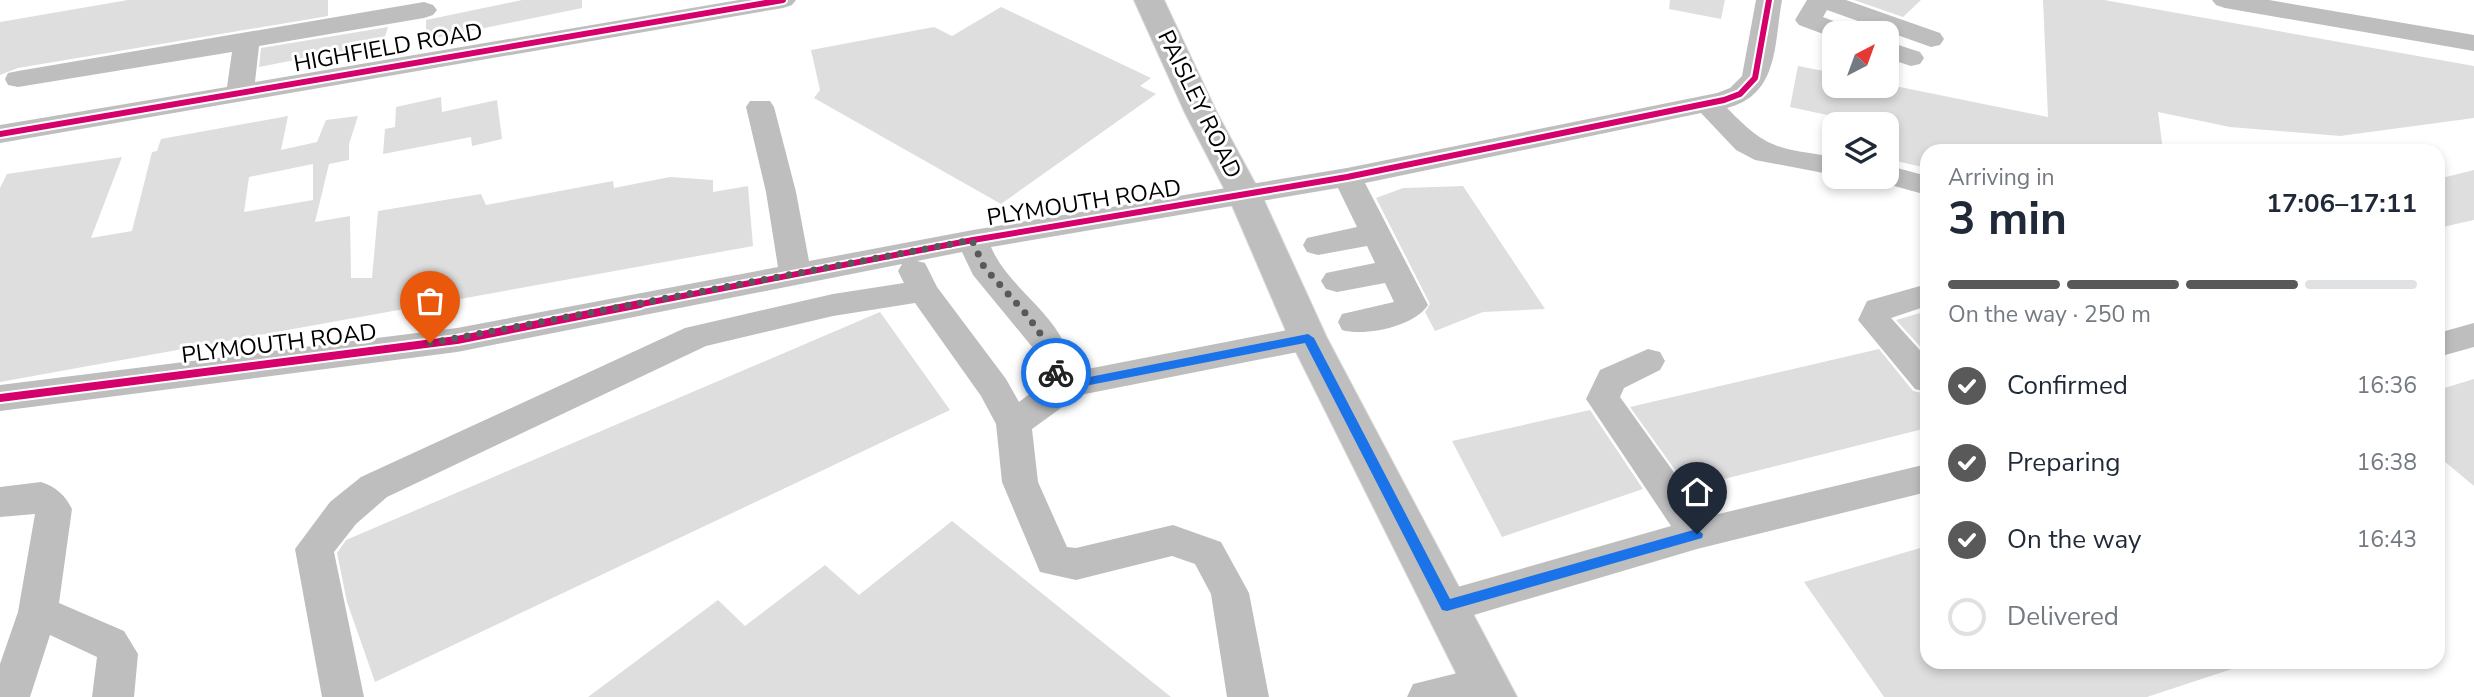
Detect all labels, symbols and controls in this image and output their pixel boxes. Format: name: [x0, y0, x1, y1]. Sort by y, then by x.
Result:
street label: HIGHFIELD ROAD: [291, 16, 485, 79]
north arrow: [1822, 21, 1899, 98]
map controls: [1822, 21, 1899, 189]
street label: PAISLEY ROAD: [1150, 25, 1249, 184]
button: layers: [1822, 112, 1899, 189]
text: Arriving in: [1948, 162, 2055, 193]
street label: PLYMOUTH ROAD: [985, 172, 1183, 233]
text: 17:06–17:11: [2266, 186, 2417, 221]
text: 3 min: [1948, 187, 2067, 250]
pin: [400, 271, 460, 343]
icon: bag: [411, 282, 449, 320]
text: On the way · 250 m: [1948, 299, 2151, 330]
street label: PLYMOUTH ROAD: [180, 316, 378, 371]
courier: [1021, 338, 1091, 408]
icon: bike: [1037, 354, 1075, 392]
icon: check: [1948, 367, 1986, 405]
text: Confirmed: [2007, 368, 2128, 403]
text: 16:36: [2357, 370, 2417, 401]
icon: check: [1948, 444, 1986, 482]
text: Preparing: [2007, 445, 2120, 480]
text: 16:38: [2357, 447, 2417, 478]
pin: [1667, 462, 1727, 534]
icon: home: [1678, 473, 1716, 511]
icon: check: [1948, 521, 1986, 559]
text: On the way: [2007, 522, 2141, 557]
text: 16:43: [2357, 524, 2417, 555]
text: Delivered: [2007, 599, 2119, 634]

